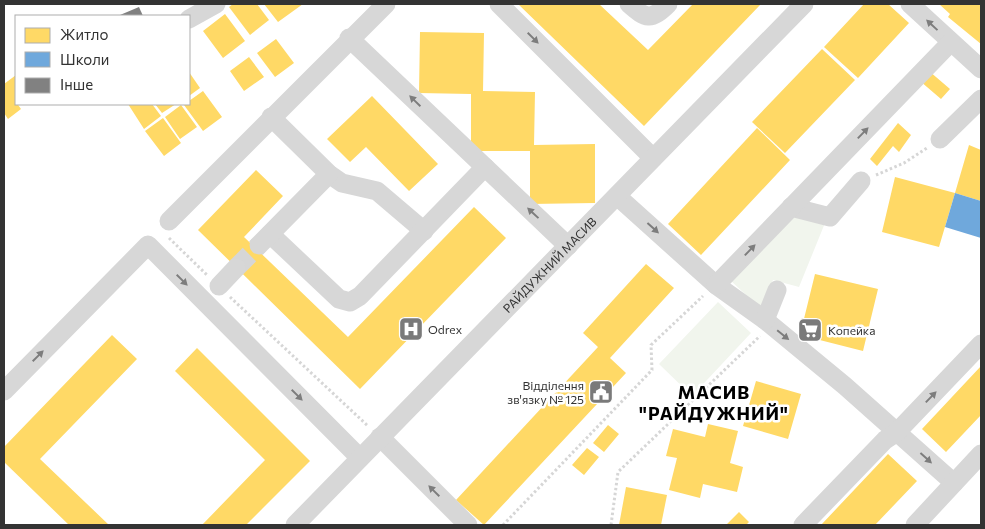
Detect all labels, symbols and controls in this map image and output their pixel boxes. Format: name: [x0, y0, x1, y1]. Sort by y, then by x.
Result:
legend: [15, 15, 190, 105]
one-way arrow: [927, 19, 939, 31]
text: Житло: [60, 25, 108, 43]
one-way arrow: [527, 32, 539, 44]
text: Школи: [60, 50, 109, 68]
text: Інше: [60, 75, 93, 93]
one-way arrow: [409, 95, 421, 107]
one-way arrow: [857, 127, 869, 139]
one-way arrow: [527, 207, 539, 219]
street label: РАЙДУЖНИЙ МАСИВ: [500, 214, 599, 315]
one-way arrow: [646, 222, 658, 234]
one-way arrow: [744, 244, 756, 256]
one-way arrow: [176, 274, 188, 286]
hospital icon: Odrex: [398, 316, 424, 342]
supermarket icon: Копейка: [797, 317, 823, 343]
place label: Odrex: [428, 322, 463, 336]
place label: Копейка: [828, 323, 876, 337]
one-way arrow: [776, 329, 789, 340]
one-way arrow: [32, 350, 44, 362]
place label: Відділення зв'язку № 125: [507, 378, 584, 406]
public building icon: Відділення зв'язку № 125: [588, 379, 614, 405]
district label: МАСИВ "РАЙДУЖНИЙ": [639, 381, 789, 424]
one-way arrow: [291, 389, 303, 401]
one-way arrow: [925, 391, 937, 403]
one-way arrow: [919, 452, 931, 464]
one-way arrow: [428, 485, 440, 497]

